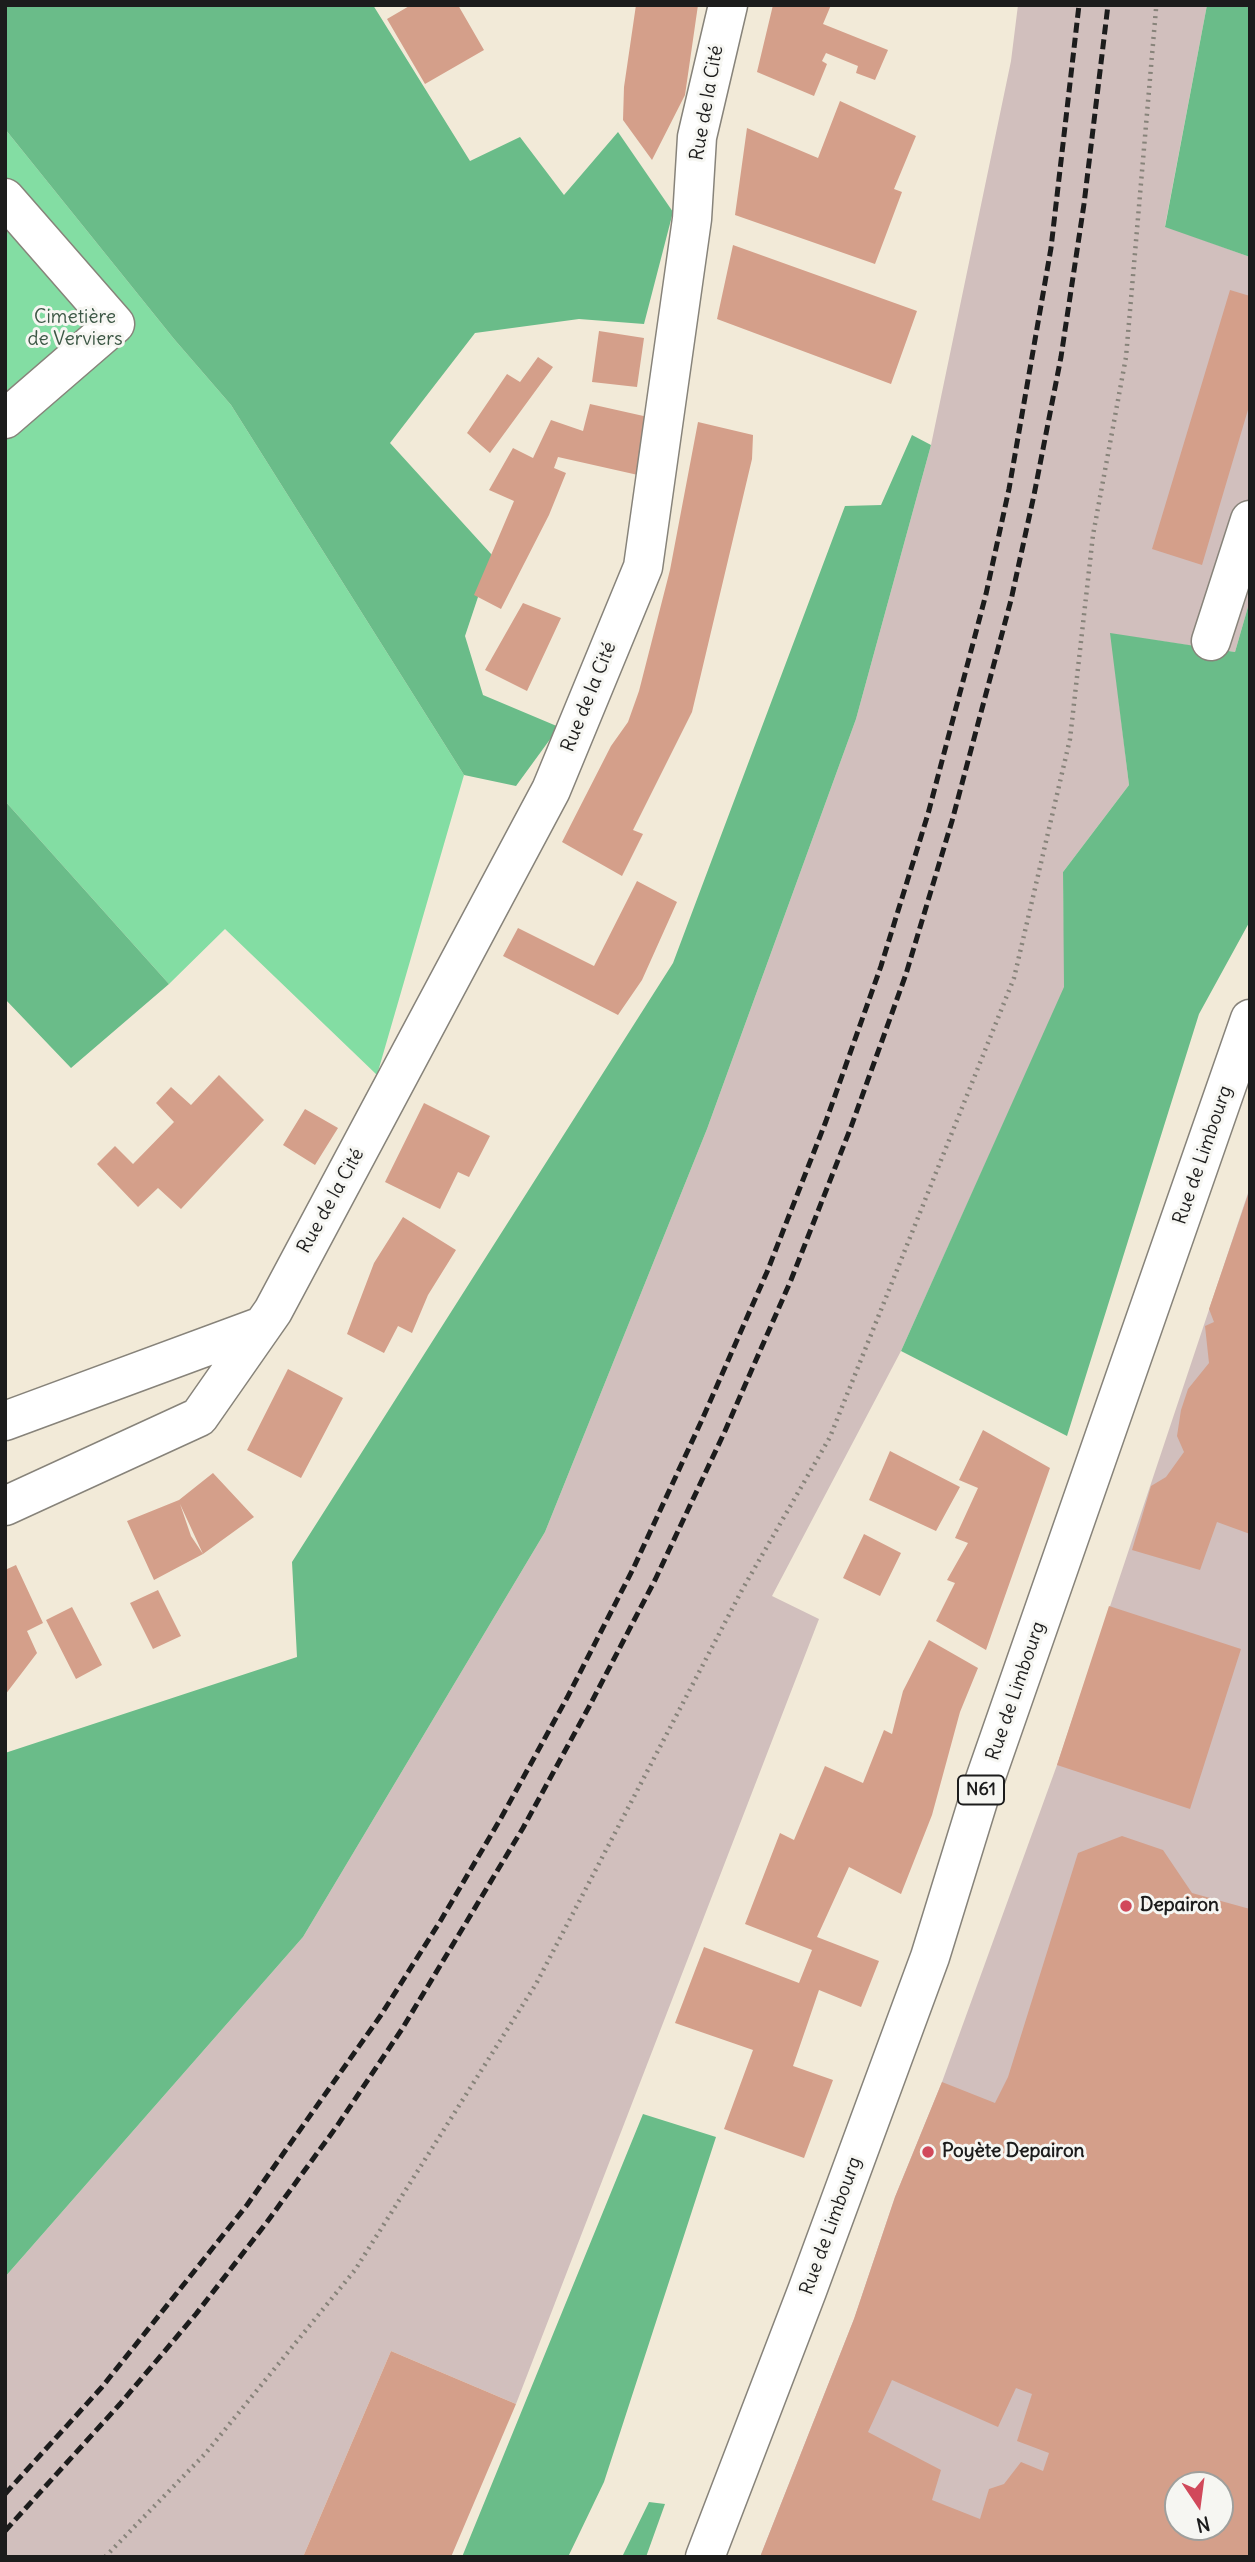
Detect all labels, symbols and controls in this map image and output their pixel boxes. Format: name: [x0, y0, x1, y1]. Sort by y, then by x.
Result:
street label: Rue de la Cité: [686, 44, 728, 162]
park label: Cimetière de Verviers: [27, 307, 123, 351]
street label: Rue de la Cité: [557, 639, 621, 755]
street label: Rue de Limbourg: [1169, 1083, 1237, 1227]
street label: Rue de la Cité: [293, 1145, 369, 1257]
street label: Rue de Limbourg: [982, 1619, 1050, 1763]
road number: N61: [958, 1776, 1004, 1804]
place label: Depairon: [1140, 1895, 1219, 1917]
marker: Depairon: [1118, 1898, 1134, 1914]
place label: Poyète Depairon: [942, 2141, 1085, 2163]
marker: Poyète Depairon: [920, 2144, 936, 2160]
street label: Rue de Limbourg: [795, 2154, 867, 2298]
north arrow: [1164, 2471, 1234, 2541]
text: N: [1194, 2511, 1212, 2538]

